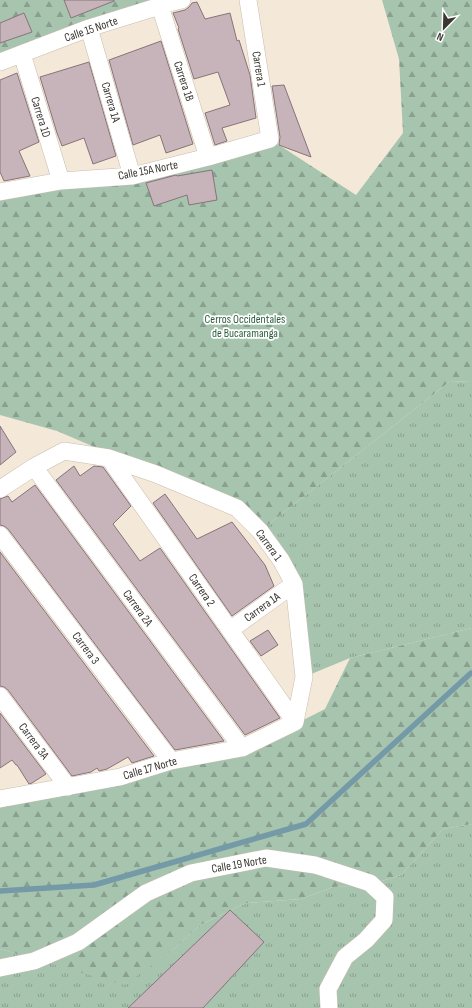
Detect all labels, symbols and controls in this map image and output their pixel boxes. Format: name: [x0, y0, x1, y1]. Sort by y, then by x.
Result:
north arrow: [424, 8, 464, 48]
street label: Calle 15 Norte: [63, 13, 120, 46]
text: N: [435, 30, 446, 44]
street label: Carrera 1: [248, 50, 269, 89]
street label: Carrera 1B: [170, 59, 197, 103]
street label: Carrera 1A: [98, 80, 124, 125]
street label: Carrera 1D: [27, 95, 54, 139]
street label: Calle 15A Norte: [117, 157, 179, 184]
park label: Cerros Occidentales de Bucaramanga: [205, 312, 285, 341]
street label: Carrera 1: [252, 526, 286, 565]
street label: Carrera 2: [185, 571, 218, 610]
street label: Carrera 2A: [119, 587, 156, 630]
street label: Carrera 1A: [241, 589, 284, 626]
street label: Carrera 3: [69, 629, 103, 667]
street label: Carrera 3A: [15, 720, 53, 763]
street label: Calle 17 Norte: [121, 754, 179, 783]
street label: Calle 19 Norte: [210, 852, 268, 877]

